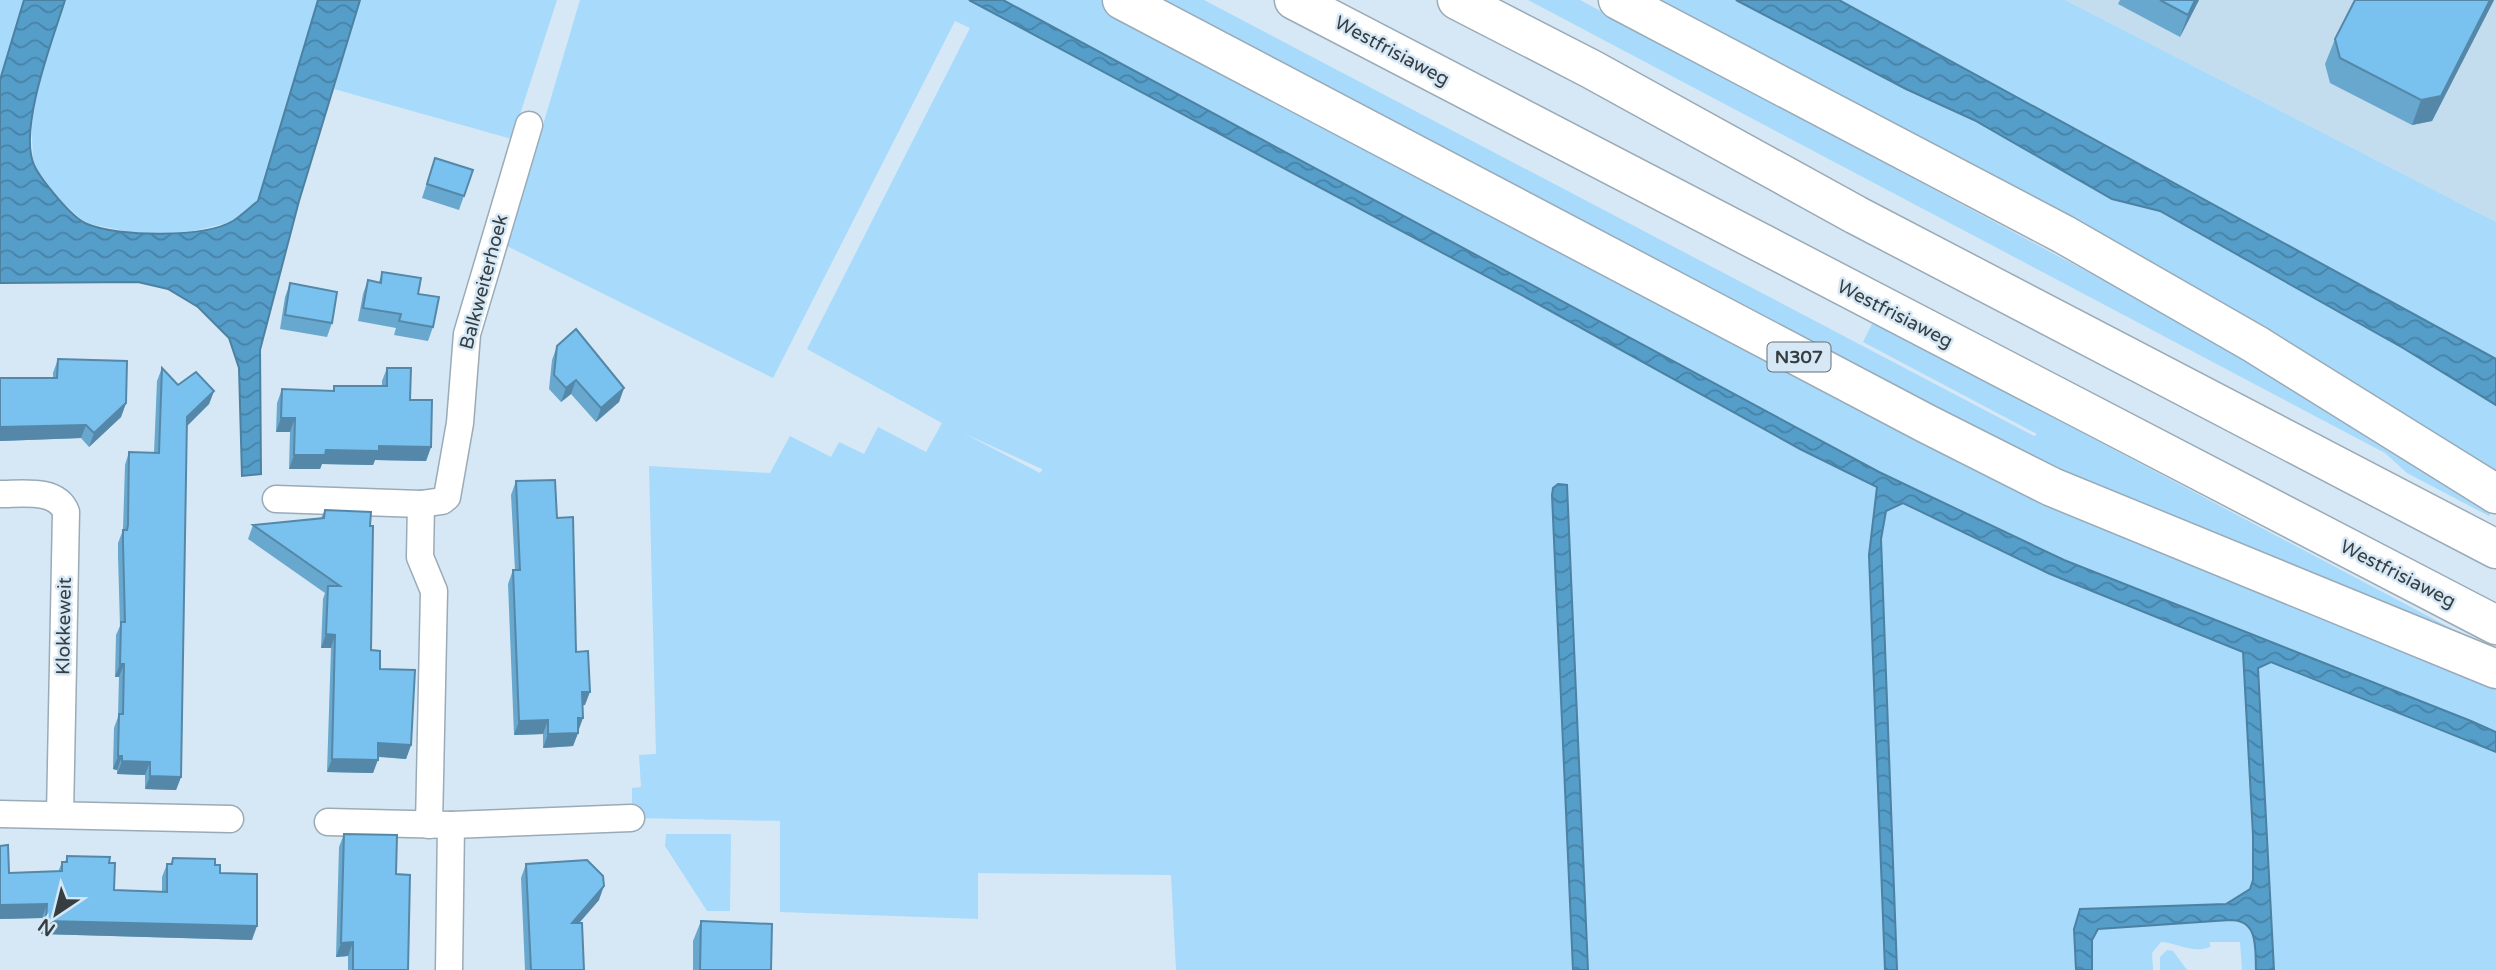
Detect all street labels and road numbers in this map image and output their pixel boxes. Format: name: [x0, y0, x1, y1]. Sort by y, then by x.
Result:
street label: Westfrisiaweg: [1331, 12, 1453, 90]
street label: Balkweiterhoek: [455, 212, 513, 352]
street label: Westfrisiaweg: [1834, 275, 1956, 353]
road number: N307: [1768, 342, 1830, 372]
street label: Westfrisiaweg: [2337, 535, 2459, 613]
street label: Klokkeweit: [52, 577, 76, 675]

